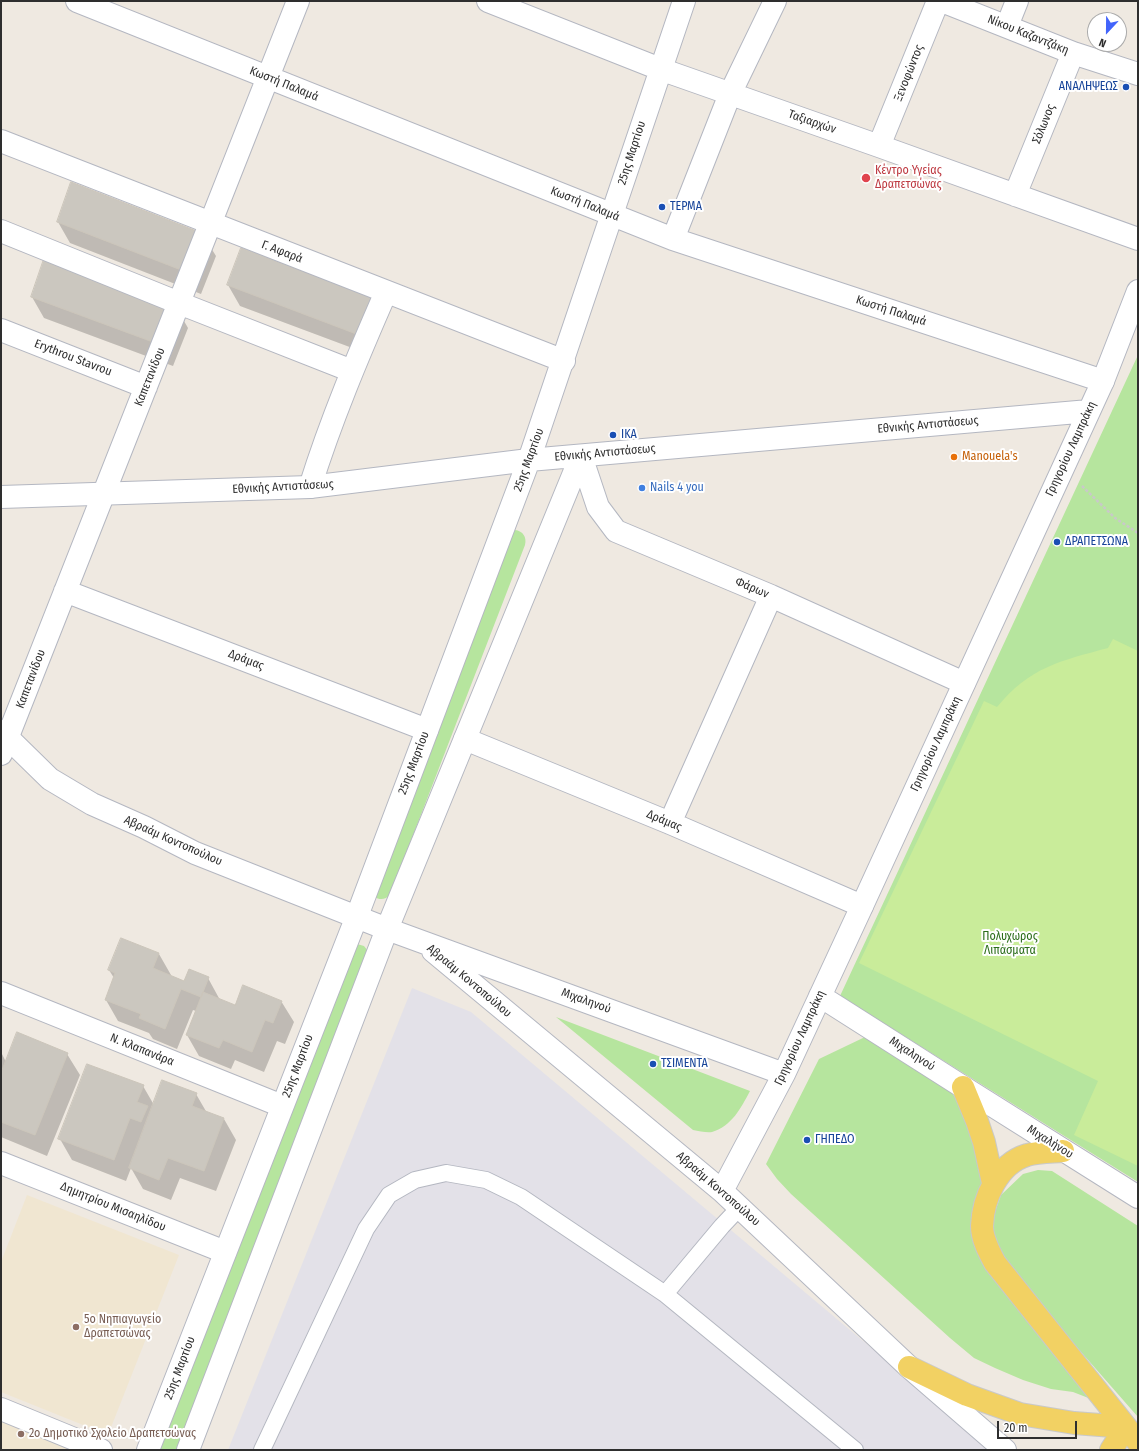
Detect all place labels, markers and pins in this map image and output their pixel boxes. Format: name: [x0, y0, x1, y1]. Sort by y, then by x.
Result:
place label: ΑΝΑΛΗΨΕΩΣ: [1059, 80, 1118, 94]
marker: ΑΝΑΛΗΨΕΩΣ: [1121, 82, 1131, 92]
place label: Κέντρο Υγείας Δραπετσώνας: [875, 164, 942, 192]
marker: Κέντρο Υγείας Δραπετσώνας: [860, 172, 872, 184]
place label: ΤΕΡΜΑ: [670, 200, 702, 214]
marker: ΤΕΡΜΑ: [657, 202, 667, 212]
place label: ΙΚΑ: [621, 428, 637, 442]
marker: ΙΚΑ: [608, 430, 618, 440]
place label: Manouela's: [962, 450, 1018, 464]
marker: Manouela's: [949, 452, 959, 462]
place label: Nails 4 you: [650, 481, 704, 495]
marker: Nails 4 you: [637, 483, 647, 493]
place label: ΔΡΑΠΕΤΣΩΝΑ: [1065, 535, 1128, 549]
marker: ΔΡΑΠΕΤΣΩΝΑ: [1052, 537, 1062, 547]
place label: ΤΣΙΜΕΝΤΑ: [661, 1057, 708, 1071]
marker: ΤΣΙΜΕΝΤΑ: [648, 1059, 658, 1069]
place label: ΓΗΠΕΔΟ: [815, 1133, 854, 1147]
marker: ΓΗΠΕΔΟ: [802, 1135, 812, 1145]
place label: 5ο Νηπιαγωγείο Δραπετσώνας: [84, 1313, 161, 1341]
marker: 5ο Νηπιαγωγείο Δραπετσώνας: [71, 1322, 81, 1332]
place label: 2ο Δημοτικό Σχολείο Δραπετσώνας: [29, 1427, 196, 1441]
marker: 2ο Δημοτικό Σχολείο Δραπετσώνας: [16, 1429, 26, 1439]

